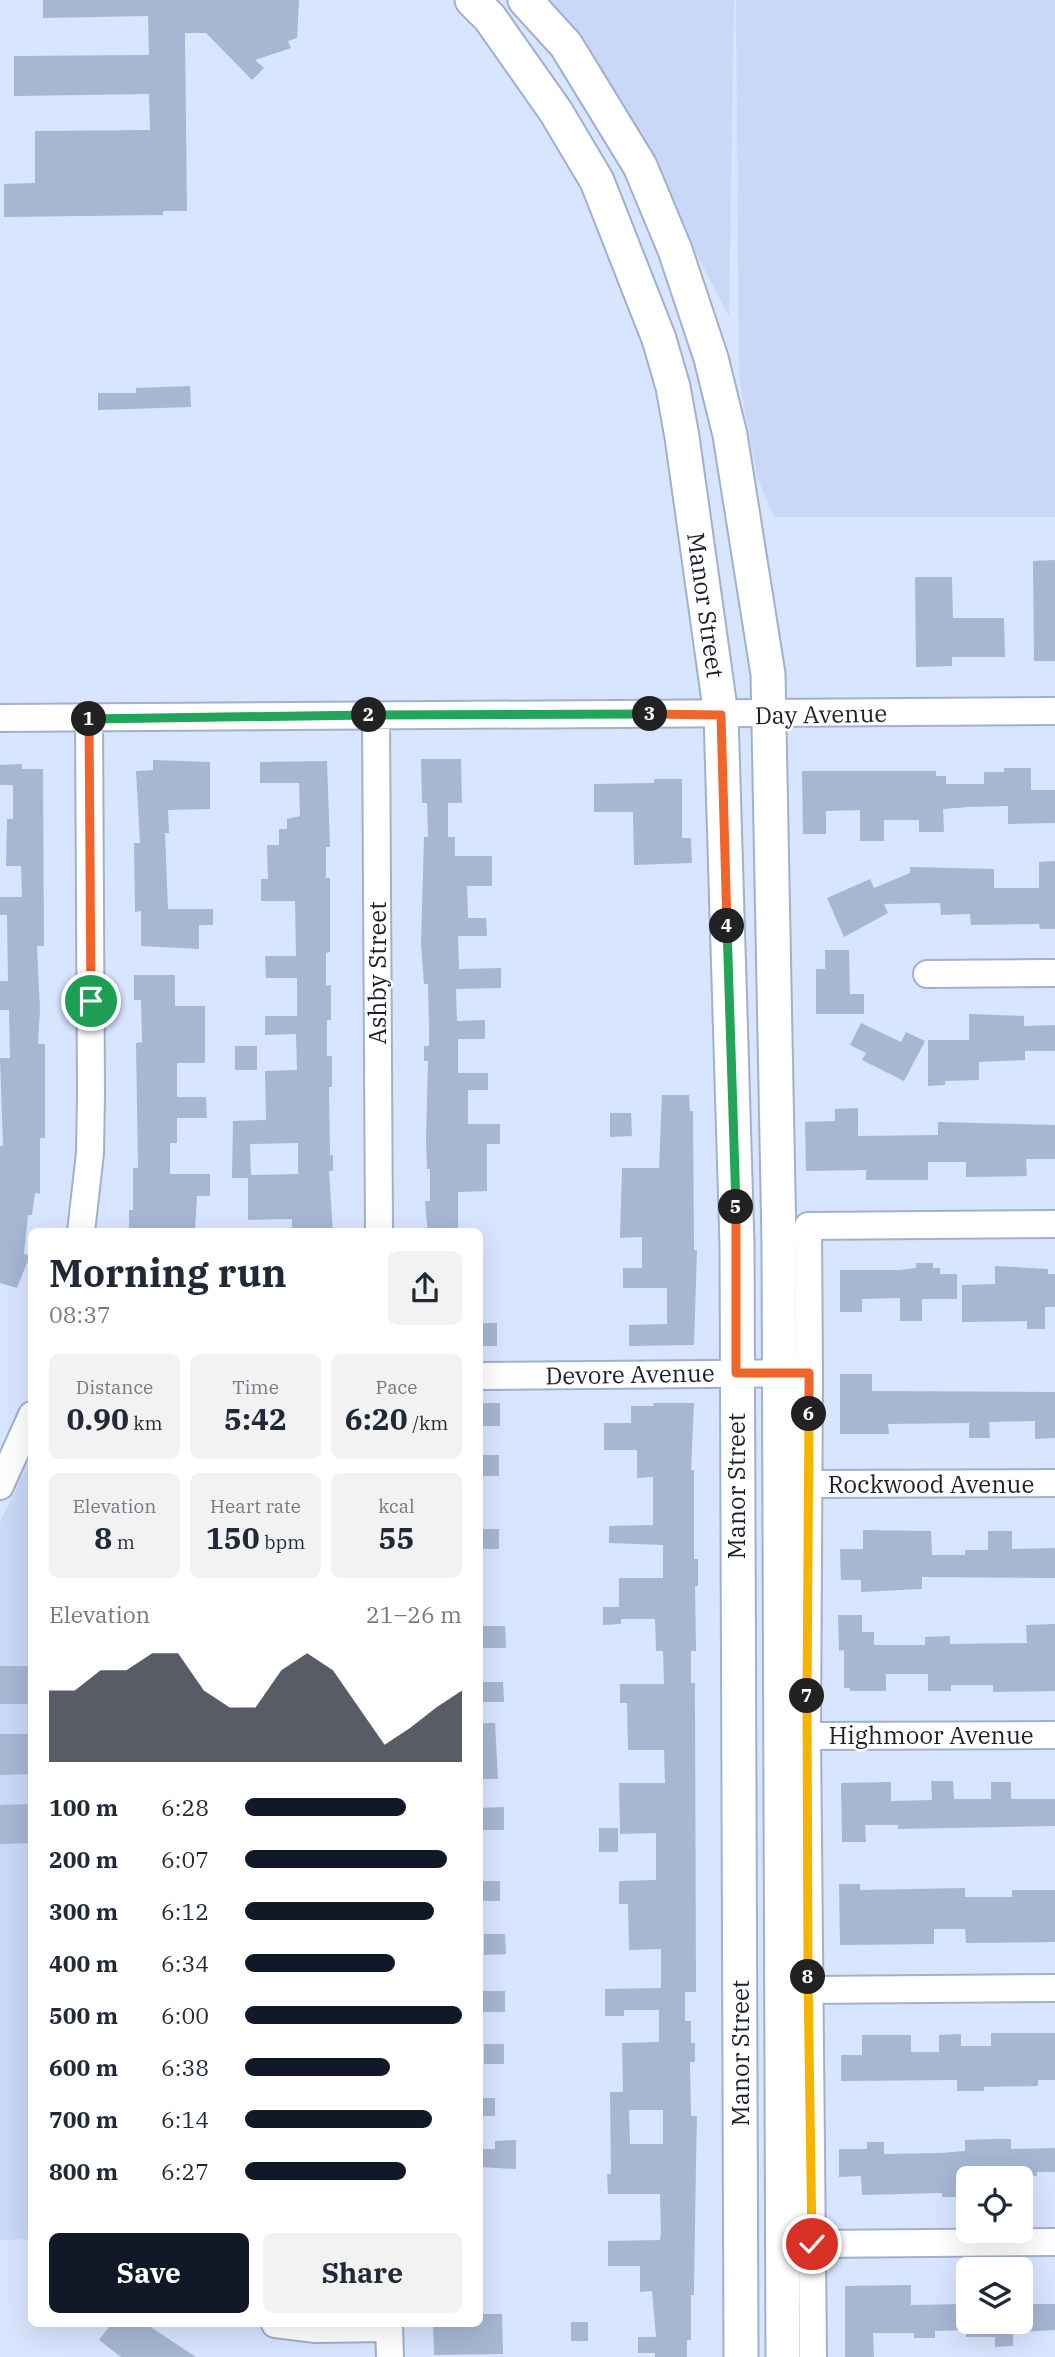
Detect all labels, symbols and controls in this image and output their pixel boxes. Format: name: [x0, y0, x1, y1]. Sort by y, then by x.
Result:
street label: Manor Street: [680, 530, 732, 680]
pin: 3: [632, 696, 668, 732]
street label: Day Avenue: [754, 697, 888, 731]
pin: 2: [352, 698, 386, 732]
text: 3: [644, 701, 655, 725]
pin: 1: [72, 702, 106, 736]
text: 2: [363, 702, 374, 726]
text: 1: [83, 706, 94, 730]
street label: Ashby Street: [361, 901, 393, 1045]
pin: 4: [710, 908, 744, 944]
text: 4: [721, 913, 732, 937]
pin: [61, 971, 121, 1031]
icon: arrive: [72, 982, 110, 1020]
pin: 5: [718, 1190, 754, 1224]
text: 5: [730, 1194, 741, 1218]
text: Morning run: [49, 1248, 287, 1297]
button: share: [388, 1251, 462, 1325]
text: 08:37: [49, 1299, 111, 1329]
street label: Devore Avenue: [545, 1357, 715, 1391]
text: Distance: [76, 1375, 153, 1399]
text: Time: [232, 1375, 279, 1399]
text: Pace: [376, 1375, 417, 1399]
pin: 6: [792, 1396, 826, 1432]
text: 0.90: [66, 1399, 129, 1438]
text: 5:42: [224, 1399, 287, 1438]
text: 6:20: [345, 1399, 408, 1438]
text: 6: [803, 1401, 814, 1425]
text: km: [129, 1411, 163, 1435]
text: /km: [408, 1411, 448, 1435]
street label: Manor Street: [720, 1413, 752, 1559]
street label: Rockwood Avenue: [828, 1468, 1034, 1500]
text: Elevation: [73, 1494, 156, 1518]
text: Heart rate: [210, 1494, 301, 1518]
text: kcal: [378, 1494, 415, 1518]
text: 8: [94, 1518, 112, 1557]
text: 150: [206, 1518, 260, 1557]
text: 55: [379, 1518, 415, 1557]
text: m: [112, 1530, 135, 1554]
text: bpm: [260, 1530, 305, 1554]
text: Elevation: [49, 1599, 150, 1629]
text: 21–26 m: [366, 1599, 462, 1629]
pin: 7: [790, 1678, 824, 1714]
text: 7: [801, 1683, 812, 1707]
street label: Highmoor Avenue: [828, 1719, 1034, 1751]
text: 100 m: [49, 1792, 118, 1822]
text: 6:28: [161, 1792, 209, 1822]
text: 200 m: [49, 1844, 118, 1874]
text: 6:07: [161, 1844, 209, 1874]
text: 300 m: [49, 1896, 118, 1926]
text: 6:12: [161, 1896, 209, 1926]
text: 400 m: [49, 1948, 118, 1978]
text: 6:34: [161, 1948, 209, 1978]
pin: 8: [790, 1960, 826, 1994]
text: 8: [802, 1964, 813, 1988]
street label: Manor Street: [724, 1980, 756, 2126]
text: 500 m: [49, 2000, 118, 2030]
text: 6:00: [161, 2000, 209, 2030]
text: 600 m: [49, 2052, 118, 2082]
text: 6:38: [161, 2052, 209, 2082]
text: 700 m: [49, 2104, 118, 2134]
text: 6:14: [161, 2104, 209, 2134]
text: 800 m: [49, 2156, 118, 2186]
text: 6:27: [161, 2156, 209, 2186]
map controls: [956, 2166, 1033, 2334]
button: locate: [956, 2166, 1033, 2243]
pin: [782, 2214, 842, 2274]
icon: check: [793, 2225, 831, 2263]
button: Save: [49, 2233, 249, 2313]
button: Share: [263, 2233, 462, 2313]
button: layers: [956, 2257, 1033, 2334]

